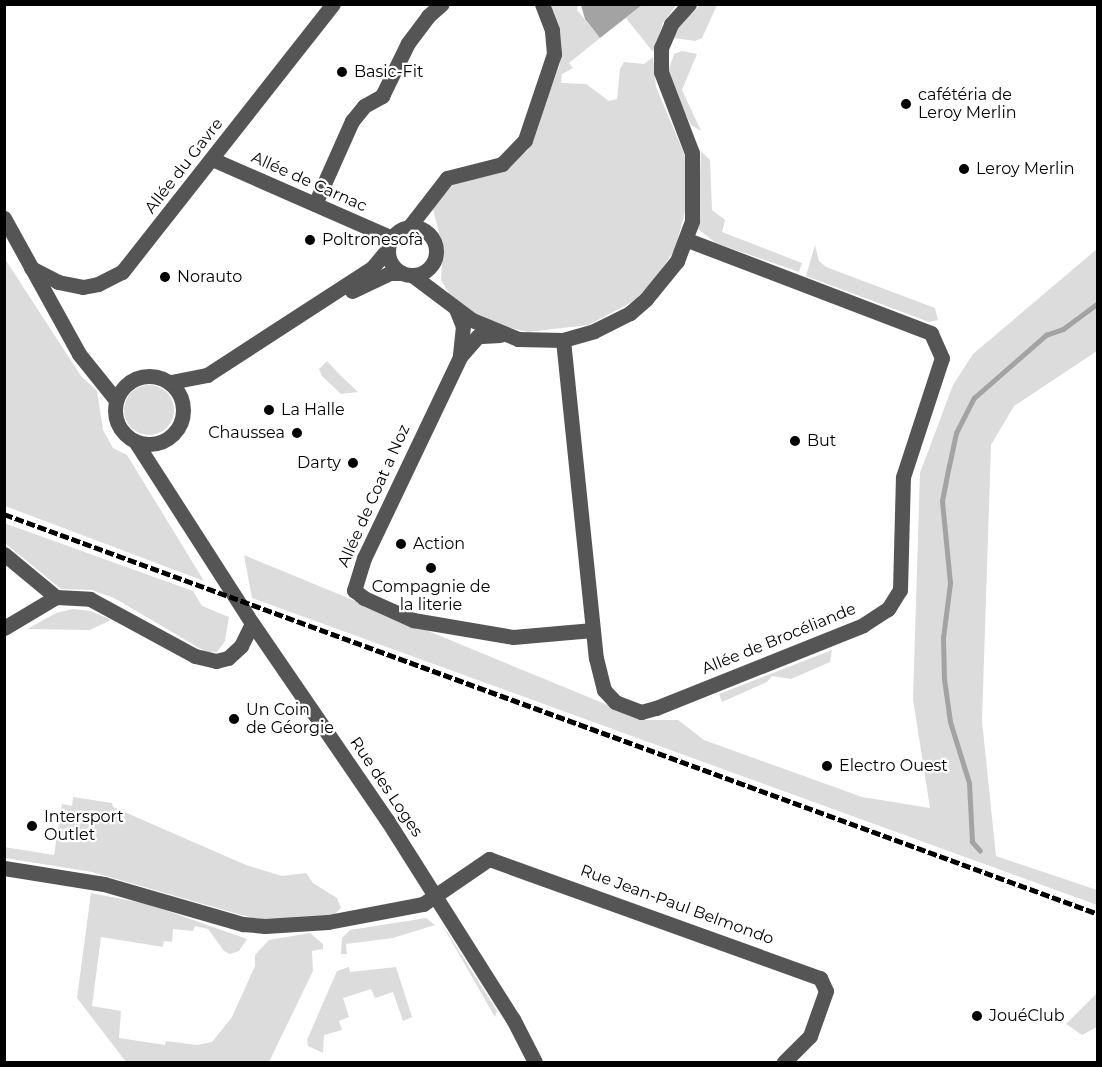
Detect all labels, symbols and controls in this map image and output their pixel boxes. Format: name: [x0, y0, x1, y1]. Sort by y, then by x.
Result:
place label: Basic-Fit: [354, 62, 423, 82]
marker: Basic-Fit: [335, 65, 349, 79]
place label: cafétéria de Leroy Merlin: [918, 85, 1016, 123]
marker: cafétéria de Leroy Merlin: [899, 97, 913, 111]
street label: Allée du Gavre: [141, 115, 227, 217]
street label: Allée de Carnac: [248, 148, 370, 216]
place label: Leroy Merlin: [976, 159, 1074, 179]
marker: Leroy Merlin: [957, 162, 971, 176]
place label: Poltronesofà: [322, 230, 423, 250]
marker: Poltronesofà: [303, 233, 317, 247]
place label: Norauto: [177, 267, 242, 287]
marker: Norauto: [158, 270, 172, 284]
place label: La Halle: [281, 400, 345, 420]
marker: La Halle: [262, 403, 276, 417]
street label: Allée de Coat a Noz: [334, 422, 414, 570]
place label: Chaussea: [208, 423, 285, 443]
marker: Chaussea: [290, 426, 304, 440]
place label: But: [807, 431, 836, 451]
marker: But: [788, 434, 802, 448]
place label: Darty: [297, 453, 341, 473]
marker: Darty: [346, 456, 360, 470]
place label: Action: [413, 534, 465, 554]
marker: Action: [394, 537, 408, 551]
marker: Compagnie de la literie: [424, 561, 438, 575]
place label: Compagnie de la literie: [372, 577, 490, 615]
street label: Allée de Brocéliande: [699, 599, 859, 679]
place label: Un Coin de Géorgie: [246, 700, 334, 738]
marker: Un Coin de Géorgie: [227, 712, 241, 726]
street label: Rue des Loges: [345, 733, 427, 841]
place label: Electro Ouest: [839, 756, 948, 776]
marker: Electro Ouest: [820, 759, 834, 773]
place label: Intersport Outlet: [44, 807, 124, 845]
marker: Intersport Outlet: [25, 819, 39, 833]
street label: Rue Jean-Paul Belmondo: [578, 861, 776, 949]
place label: JouéClub: [989, 1006, 1065, 1026]
marker: JouéClub: [970, 1009, 984, 1023]

